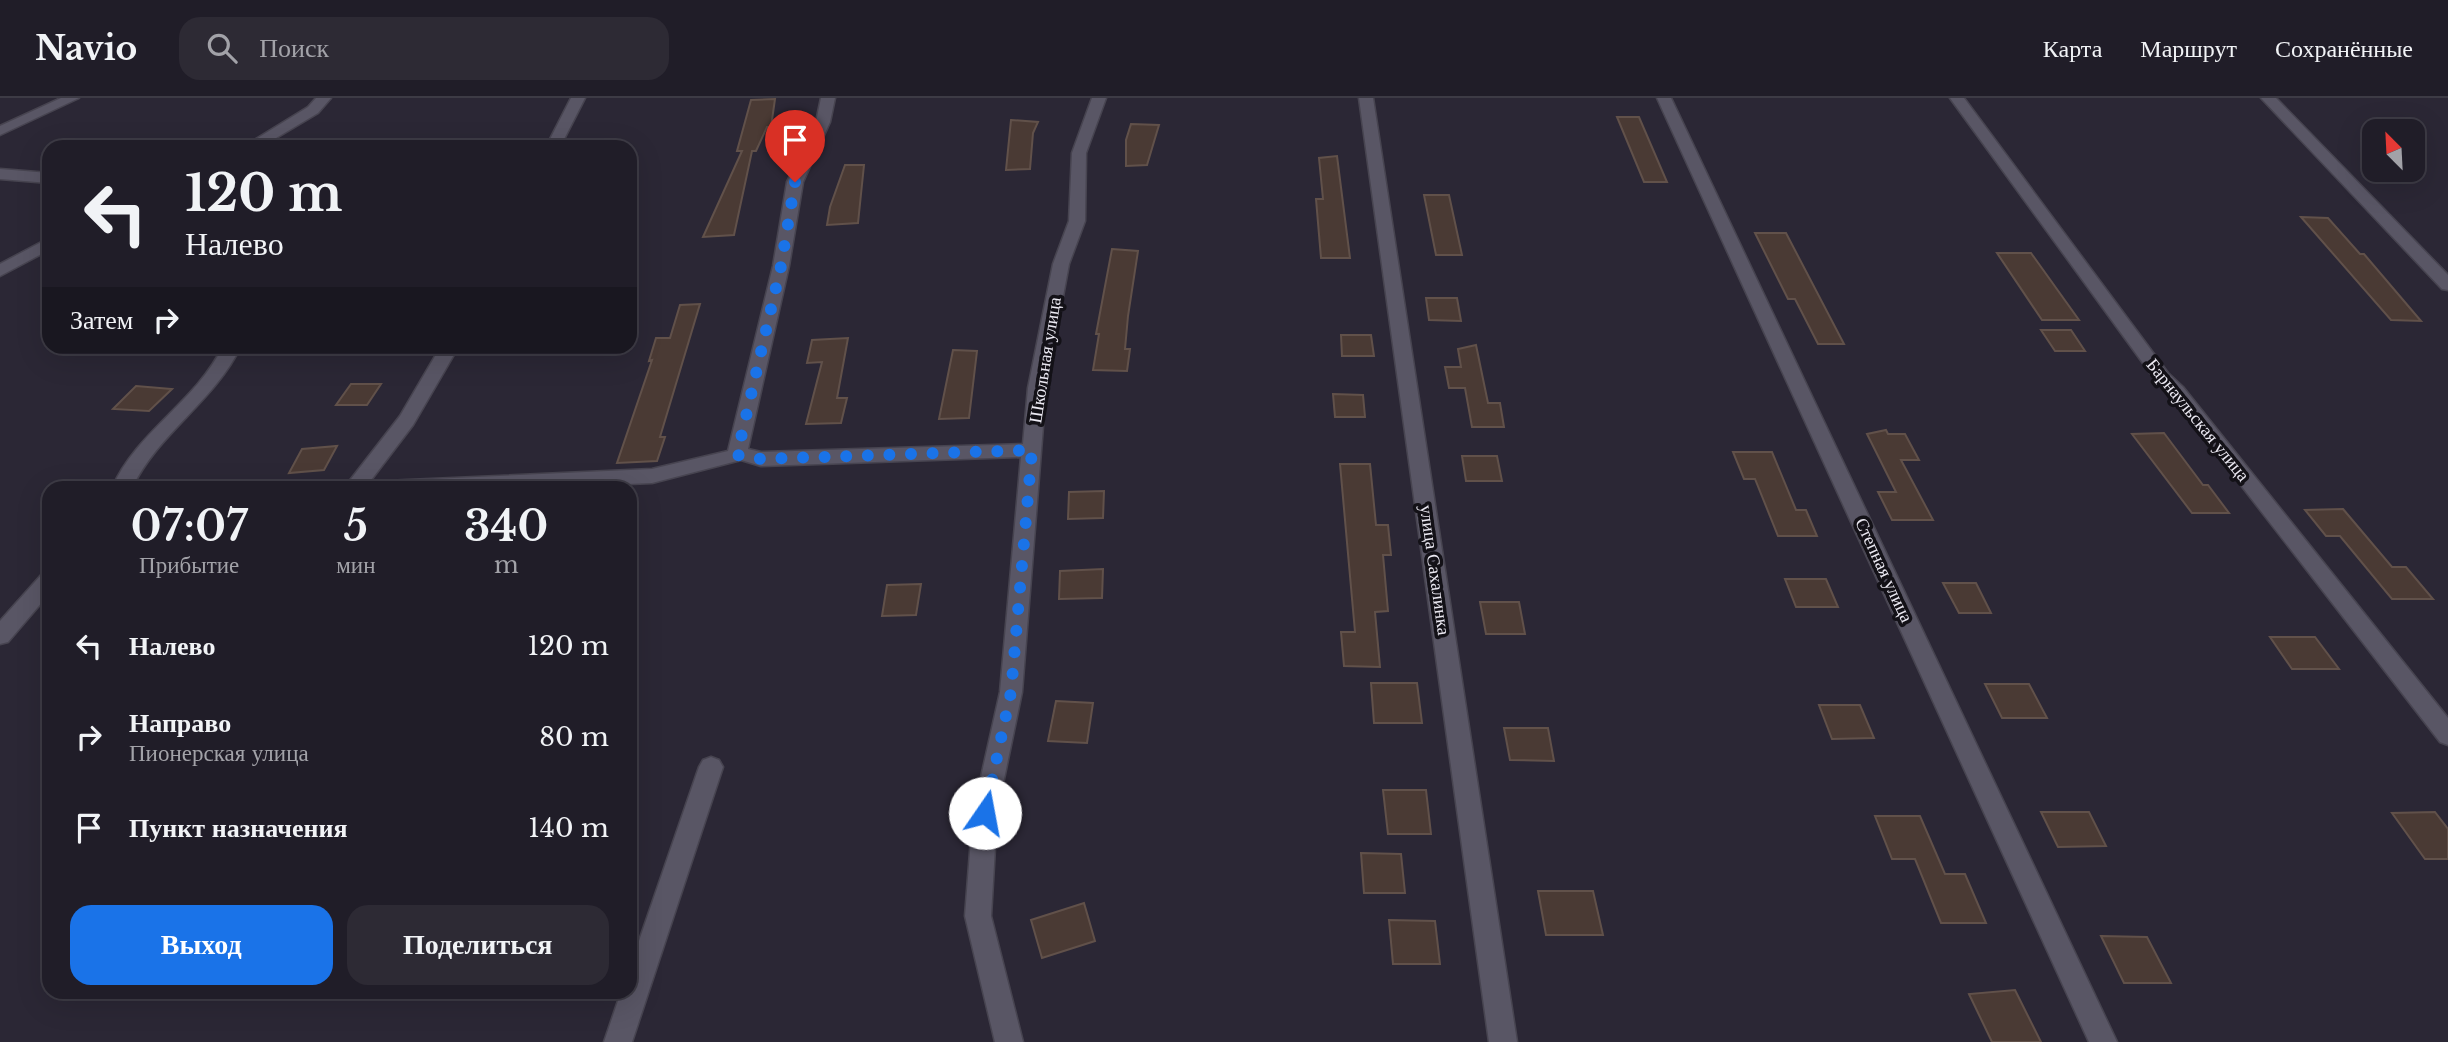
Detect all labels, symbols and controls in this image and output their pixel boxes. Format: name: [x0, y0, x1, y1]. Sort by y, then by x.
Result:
search box: [179, 17, 669, 80]
text: Navio: [35, 28, 137, 69]
icon: search: [203, 29, 241, 67]
text: Поиск: [259, 32, 329, 64]
text: Карта: [2043, 34, 2102, 63]
text: Маршрут: [2140, 34, 2237, 63]
text: Сохранённые: [2275, 34, 2413, 63]
pin: [765, 110, 825, 182]
north arrow: [2362, 119, 2426, 182]
map controls: [2362, 119, 2425, 182]
icon: arrive: [776, 121, 814, 159]
text: 120 m: [185, 163, 343, 224]
icon: left: [70, 168, 161, 259]
text: Налево: [185, 224, 284, 264]
street label: Школьная улица: [1024, 295, 1066, 425]
icon: right: [147, 301, 185, 339]
text: Затем: [70, 304, 133, 336]
street label: Барнаульская улица: [2142, 354, 2254, 486]
text: 07:07: [131, 500, 248, 552]
text: 5: [344, 500, 368, 552]
text: 340: [464, 500, 548, 552]
street label: улица Сахалинка: [1415, 503, 1455, 637]
street label: Степная улица: [1850, 514, 1918, 626]
text: Прибытие: [139, 551, 239, 579]
text: мин: [336, 551, 375, 579]
text: m: [494, 551, 519, 579]
icon: left: [70, 627, 108, 665]
text: Налево: [129, 630, 215, 662]
text: 120 m: [527, 630, 609, 662]
text: Направо: [129, 707, 231, 739]
icon: right: [70, 718, 108, 756]
text: 80 m: [539, 721, 609, 753]
text: Пионерская улица: [129, 739, 309, 767]
position arrow: [948, 776, 1022, 850]
icon: arrive: [70, 809, 108, 847]
text: Пункт назначения: [129, 812, 347, 844]
text: 140 m: [528, 812, 609, 844]
button: Выход: [70, 905, 333, 985]
button: Поделиться: [347, 905, 609, 985]

